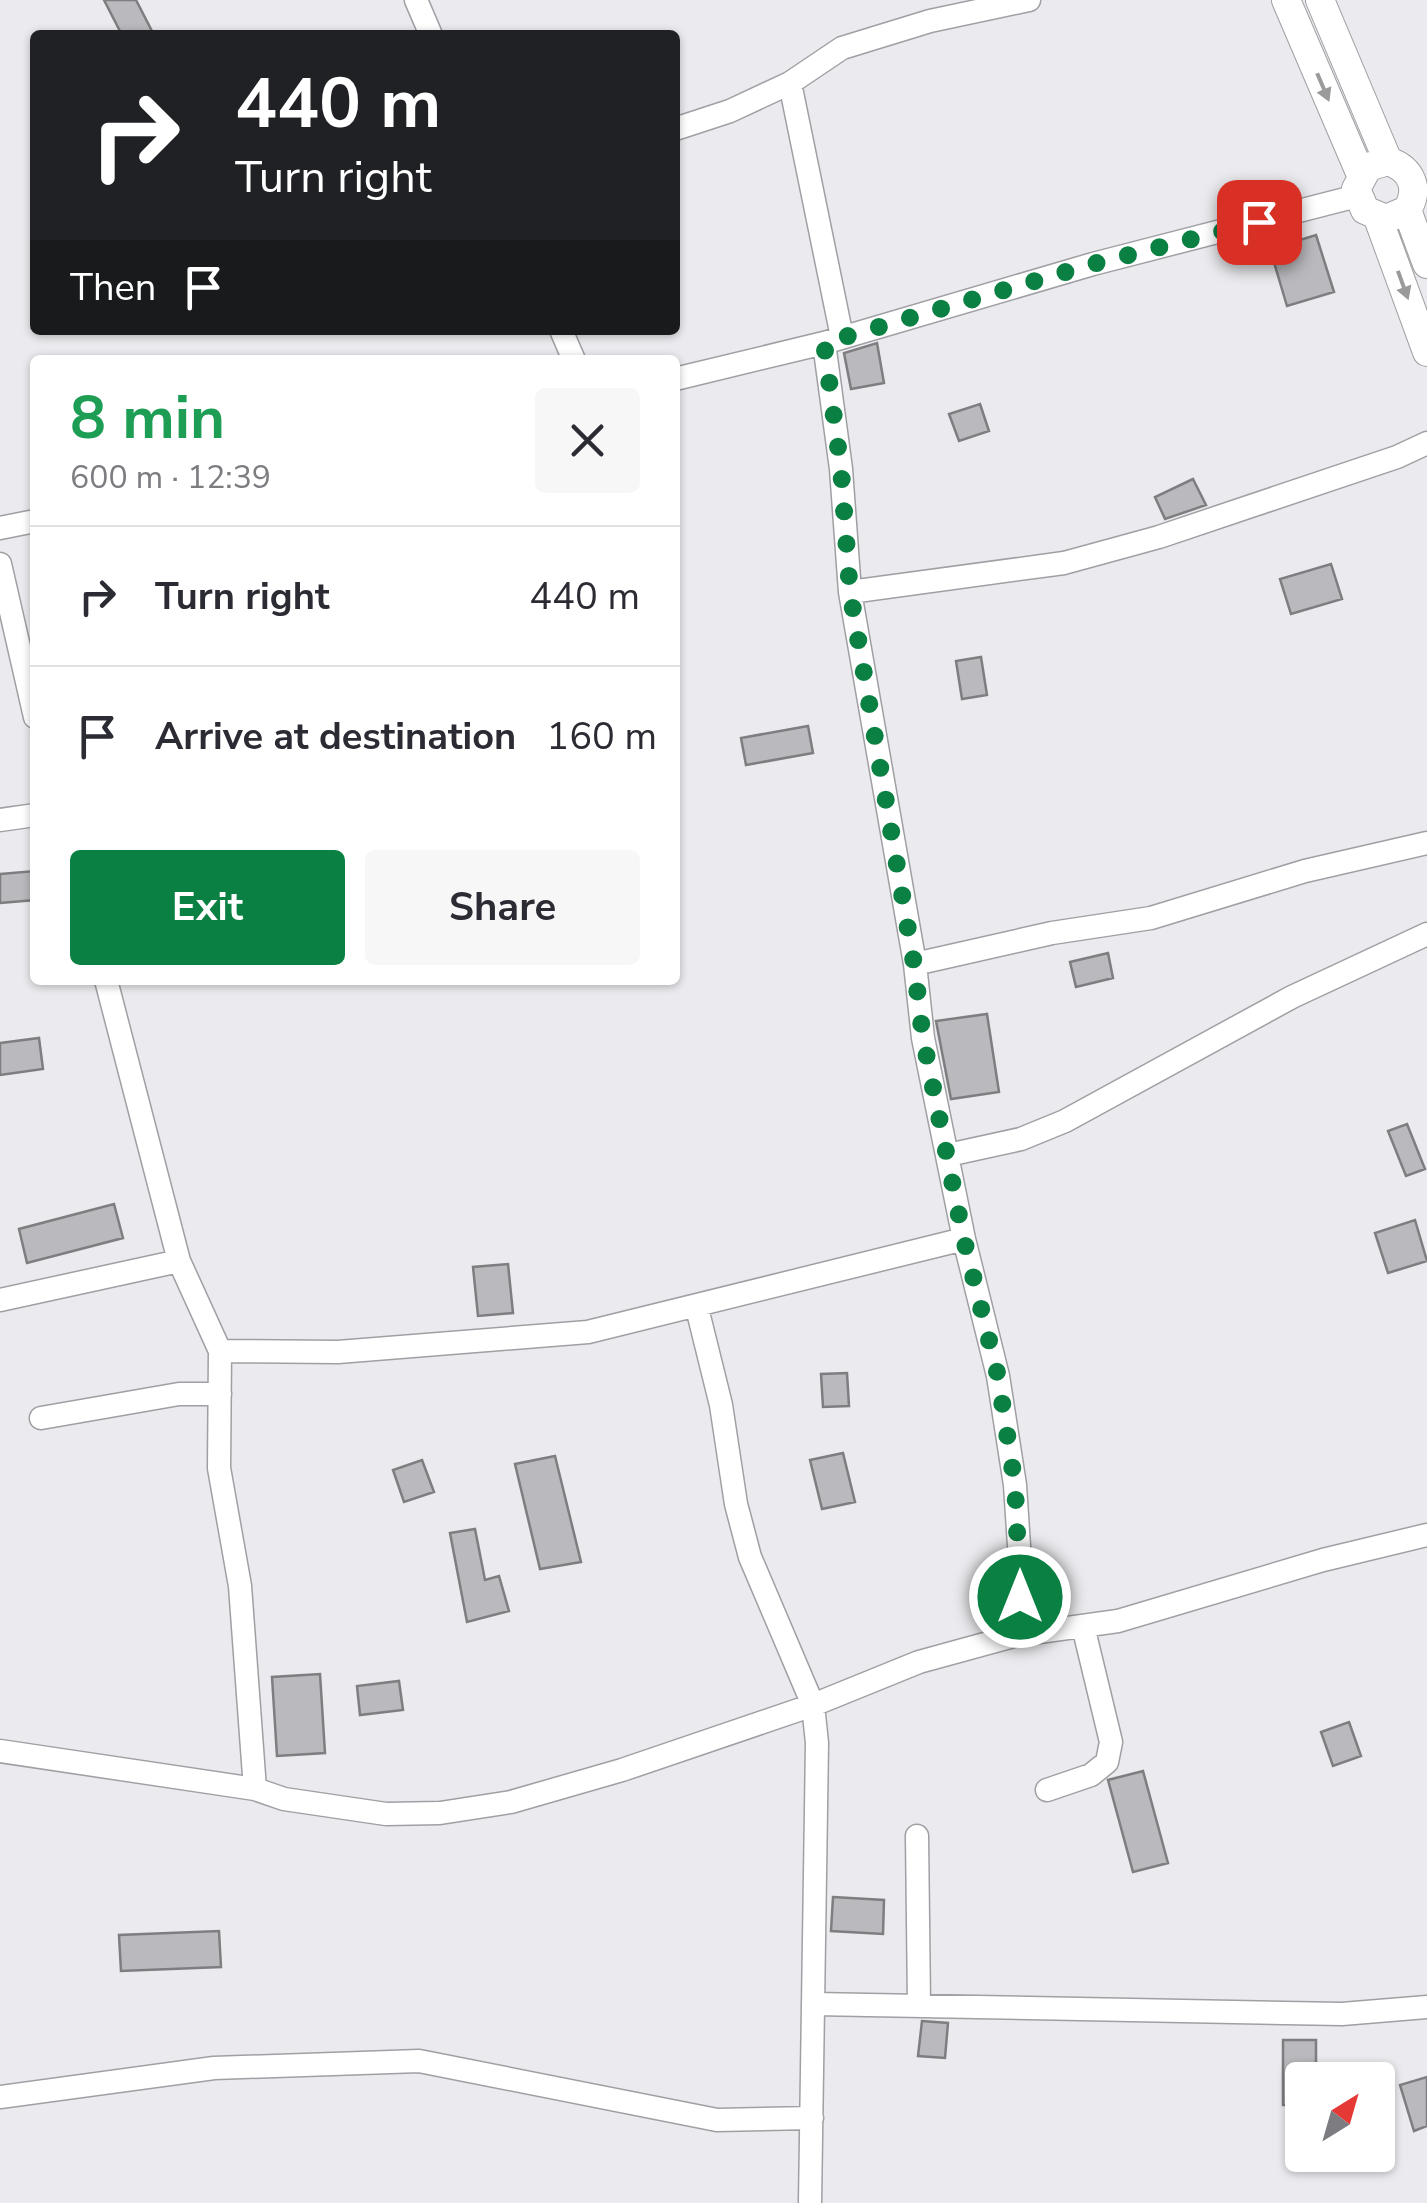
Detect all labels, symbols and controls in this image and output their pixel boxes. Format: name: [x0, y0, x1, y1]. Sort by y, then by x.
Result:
text: 440 m: [235, 56, 441, 152]
icon: right: [70, 70, 200, 200]
one-way arrow: [1316, 72, 1332, 102]
text: Turn right: [235, 147, 432, 208]
pin: [1217, 180, 1302, 265]
icon: arrive: [1232, 195, 1287, 250]
icon: arrive: [176, 260, 231, 315]
text: Then: [70, 262, 156, 313]
one-way arrow: [1396, 270, 1411, 300]
text: 8 min: [70, 377, 225, 459]
button: close: [535, 388, 640, 493]
text: 600 m · 12:39: [70, 456, 271, 499]
icon: right: [70, 569, 125, 624]
text: Turn right: [155, 571, 330, 622]
text: 440 m: [529, 571, 640, 622]
icon: arrive: [70, 709, 125, 764]
text: Arrive at destination: [155, 711, 516, 762]
text: 160 m: [546, 711, 657, 762]
button: Exit: [70, 850, 345, 965]
button: Share: [365, 850, 640, 965]
position arrow: [968, 1545, 1072, 1649]
north arrow: [1285, 2062, 1395, 2172]
map controls: [1285, 2062, 1395, 2172]

